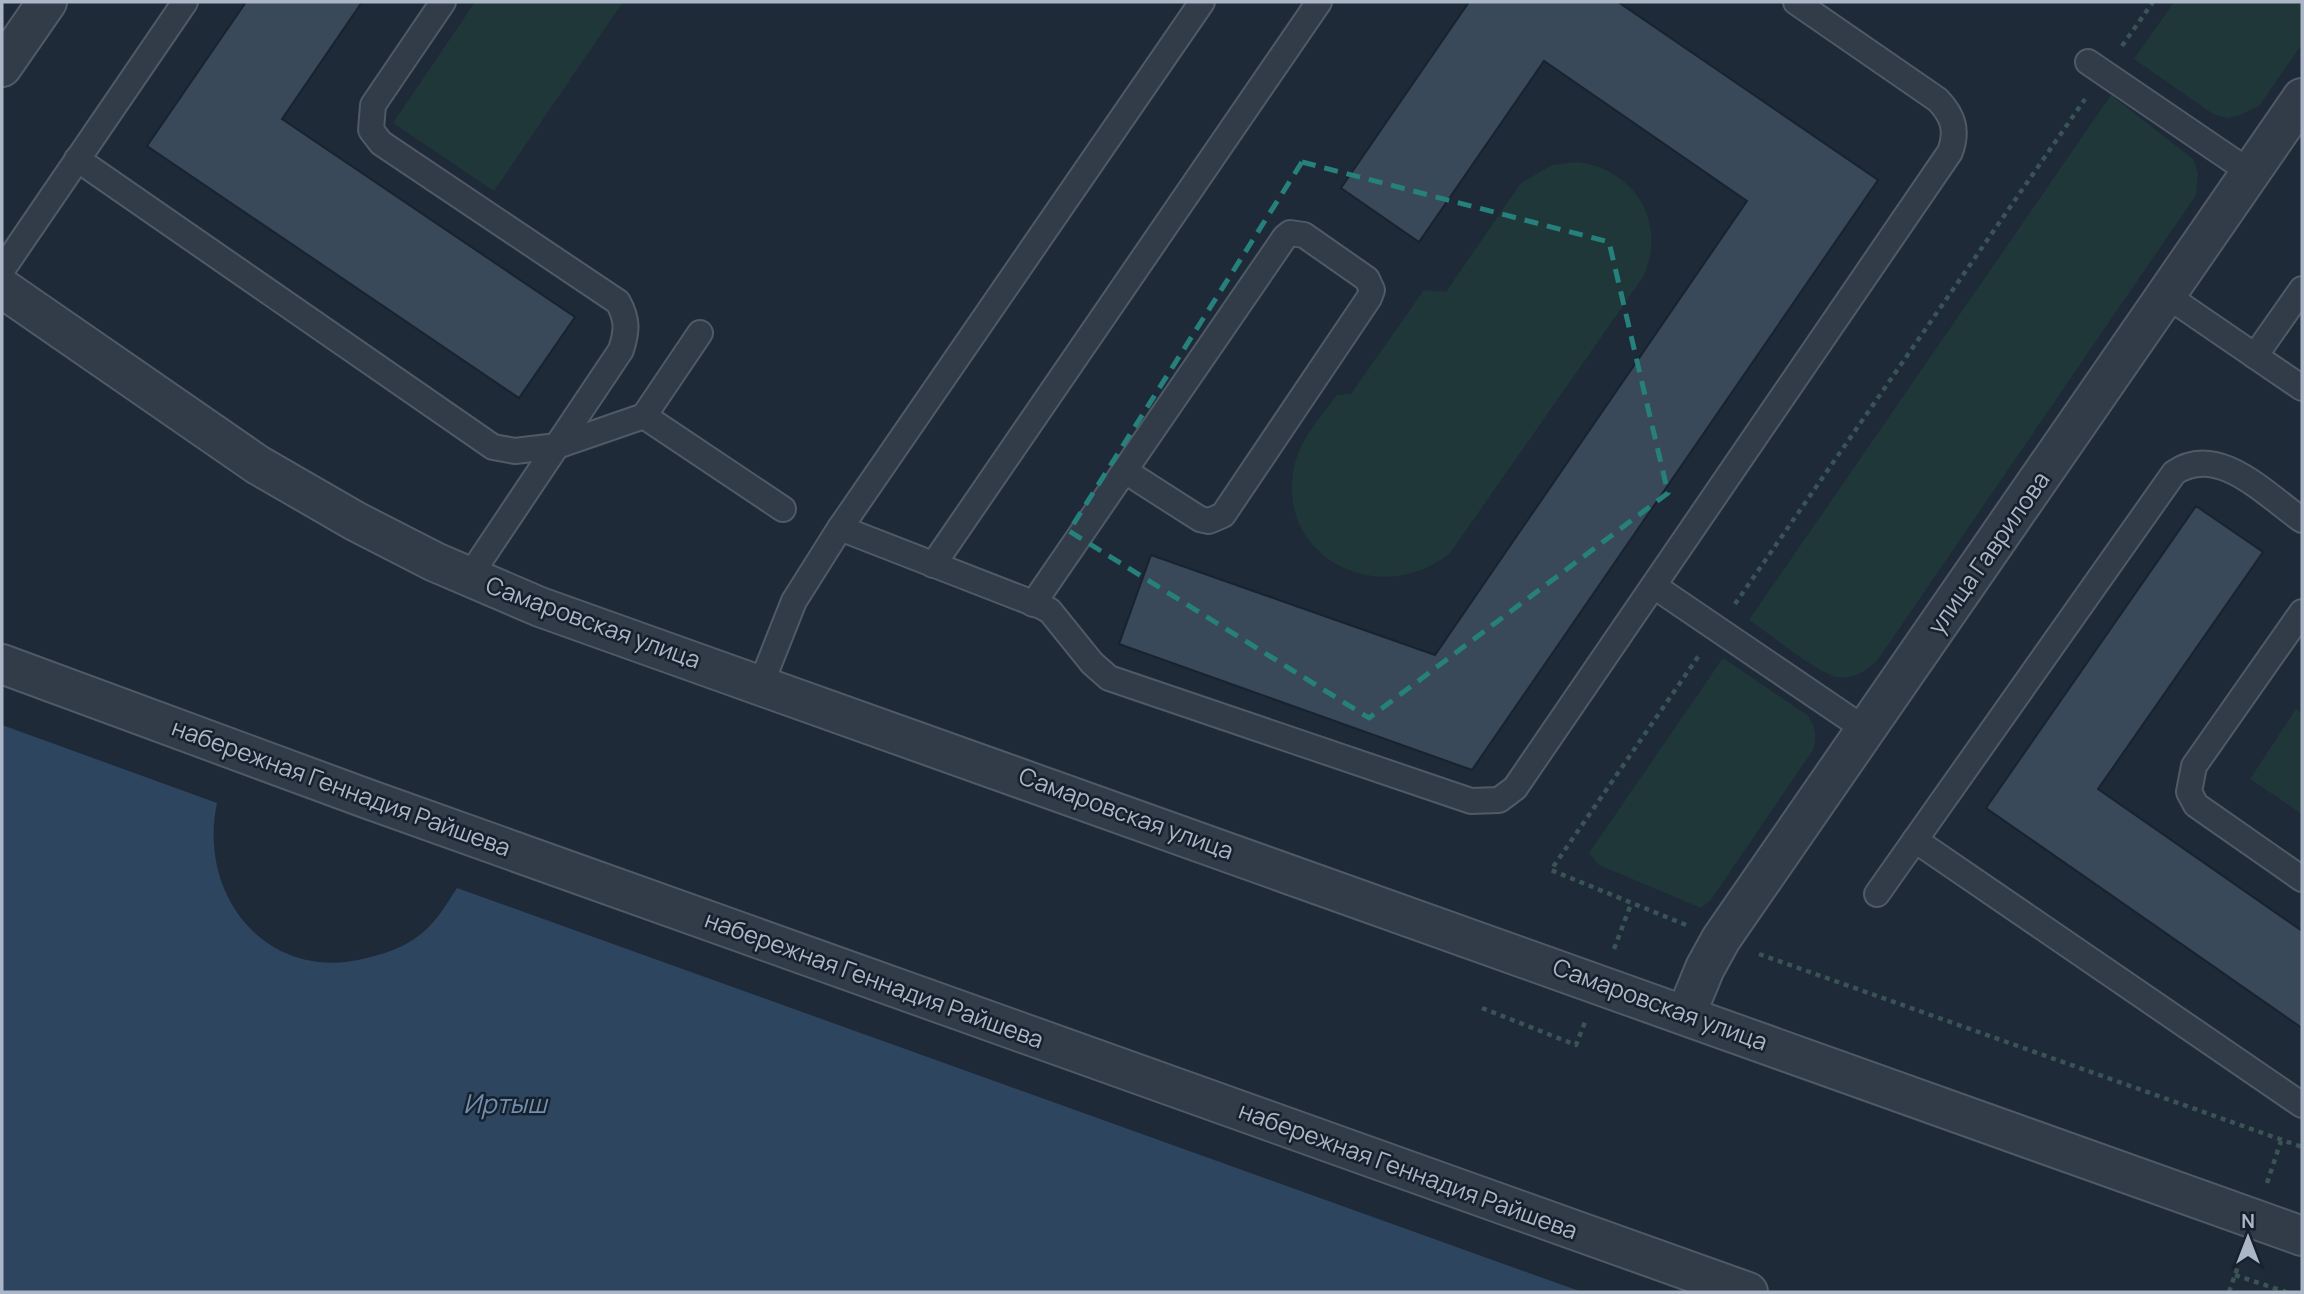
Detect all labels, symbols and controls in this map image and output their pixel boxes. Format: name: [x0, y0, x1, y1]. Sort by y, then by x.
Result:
street label: улица Гаврилова: [1919, 464, 2056, 640]
street label: Самаровская улица: [482, 567, 705, 676]
street label: набережная Геннадия Райшева: [167, 710, 516, 863]
street label: Самаровская улица: [1015, 758, 1238, 867]
street label: набережная Геннадия Райшева: [700, 902, 1049, 1055]
street label: Самаровская улица: [1549, 949, 1772, 1058]
water label: Иртыш: [463, 1085, 549, 1121]
street label: набережная Геннадия Райшева: [1234, 1093, 1583, 1246]
north arrow: [2213, 1203, 2283, 1273]
text: N: [2241, 1208, 2255, 1234]

